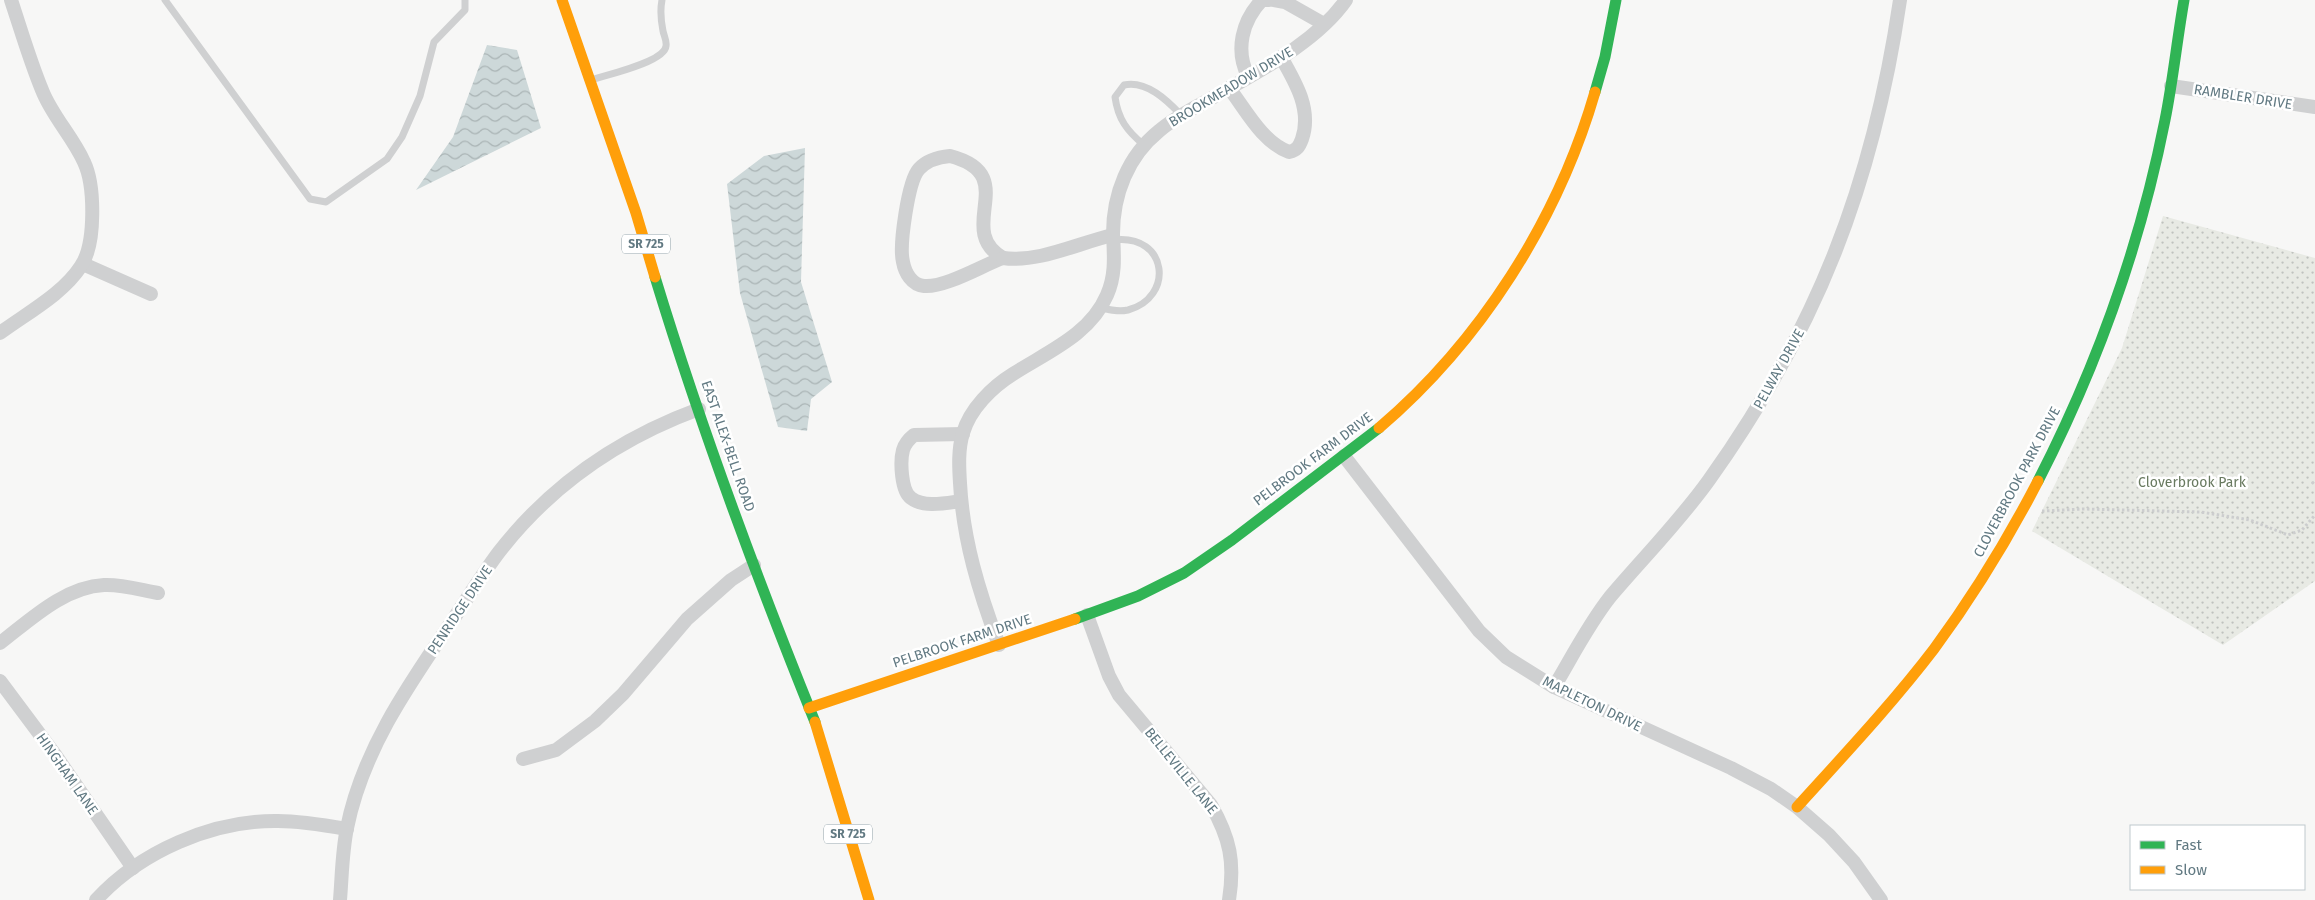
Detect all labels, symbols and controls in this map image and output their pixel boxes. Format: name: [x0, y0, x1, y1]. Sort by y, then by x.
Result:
street label: BROOKMEADOW DRIVE: [1166, 43, 1296, 131]
street label: RAMBLER DRIVE: [2193, 81, 2293, 113]
road number: SR 725: [622, 234, 670, 253]
street label: PELWAY DRIVE: [1750, 326, 1808, 412]
street label: EAST ALEX-BELL ROAD: [698, 378, 758, 514]
street label: CLOVERBROOK PARK DRIVE: [1970, 404, 2064, 560]
street label: PELBROOK FARM DRIVE: [1250, 409, 1376, 509]
park label: Cloverbrook Park: [2138, 474, 2247, 491]
street label: PENRIDGE DRIVE: [424, 562, 496, 658]
street label: PELBROOK FARM DRIVE: [890, 611, 1034, 671]
street label: MAPLETON DRIVE: [1540, 673, 1644, 735]
street label: BELLEVILLE LANE: [1141, 724, 1221, 818]
street label: HINGHAM LANE: [32, 730, 102, 818]
road number: SR 725: [824, 824, 872, 844]
legend: [2130, 825, 2305, 890]
text: Fast: [2175, 836, 2202, 854]
text: Slow: [2175, 861, 2207, 879]

